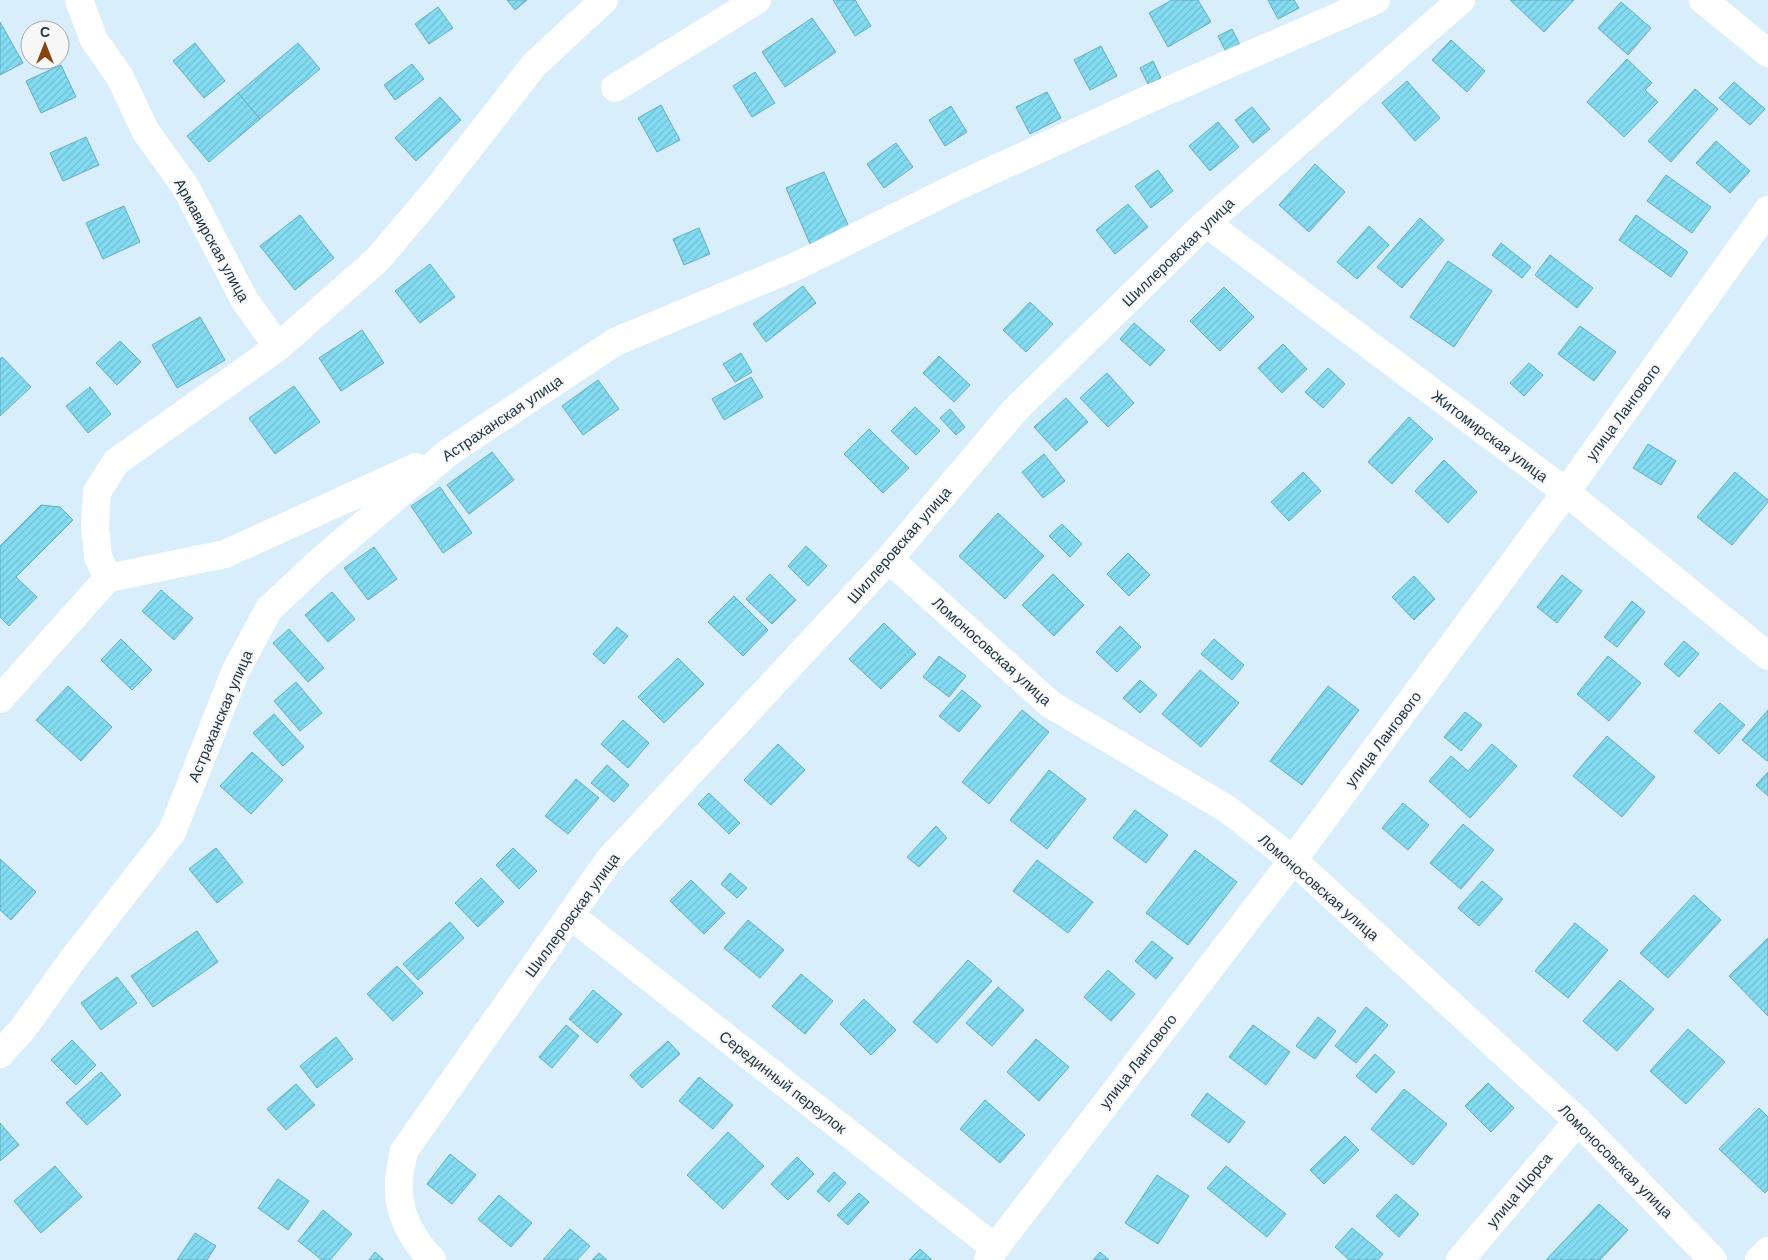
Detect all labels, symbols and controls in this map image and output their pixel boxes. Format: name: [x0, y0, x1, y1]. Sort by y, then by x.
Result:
north arrow: [20, 20, 70, 70]
text: С: [40, 24, 50, 40]
street label: Армавирская улица: [171, 176, 253, 305]
street label: Шиллеровская улица: [1119, 194, 1238, 310]
street label: улица Лангового: [1582, 360, 1664, 464]
street label: Астраханская улица: [439, 371, 566, 465]
street label: Житомирская улица: [1429, 387, 1552, 485]
street label: Шиллеровская улица: [844, 483, 955, 607]
street label: Ломоносовская улица: [929, 593, 1055, 709]
street label: Астраханская улица: [185, 647, 256, 784]
street label: улица Лангового: [1342, 688, 1424, 790]
street label: Ломоносовская улица: [1255, 830, 1383, 944]
street label: Шиллеровская улица: [521, 849, 623, 980]
street label: улица Лангового: [1096, 1010, 1180, 1112]
street label: Серединный переулок: [716, 1027, 850, 1137]
street label: Ломоносовская улица: [1556, 1101, 1677, 1222]
street label: улица Щорса: [1483, 1149, 1555, 1231]

